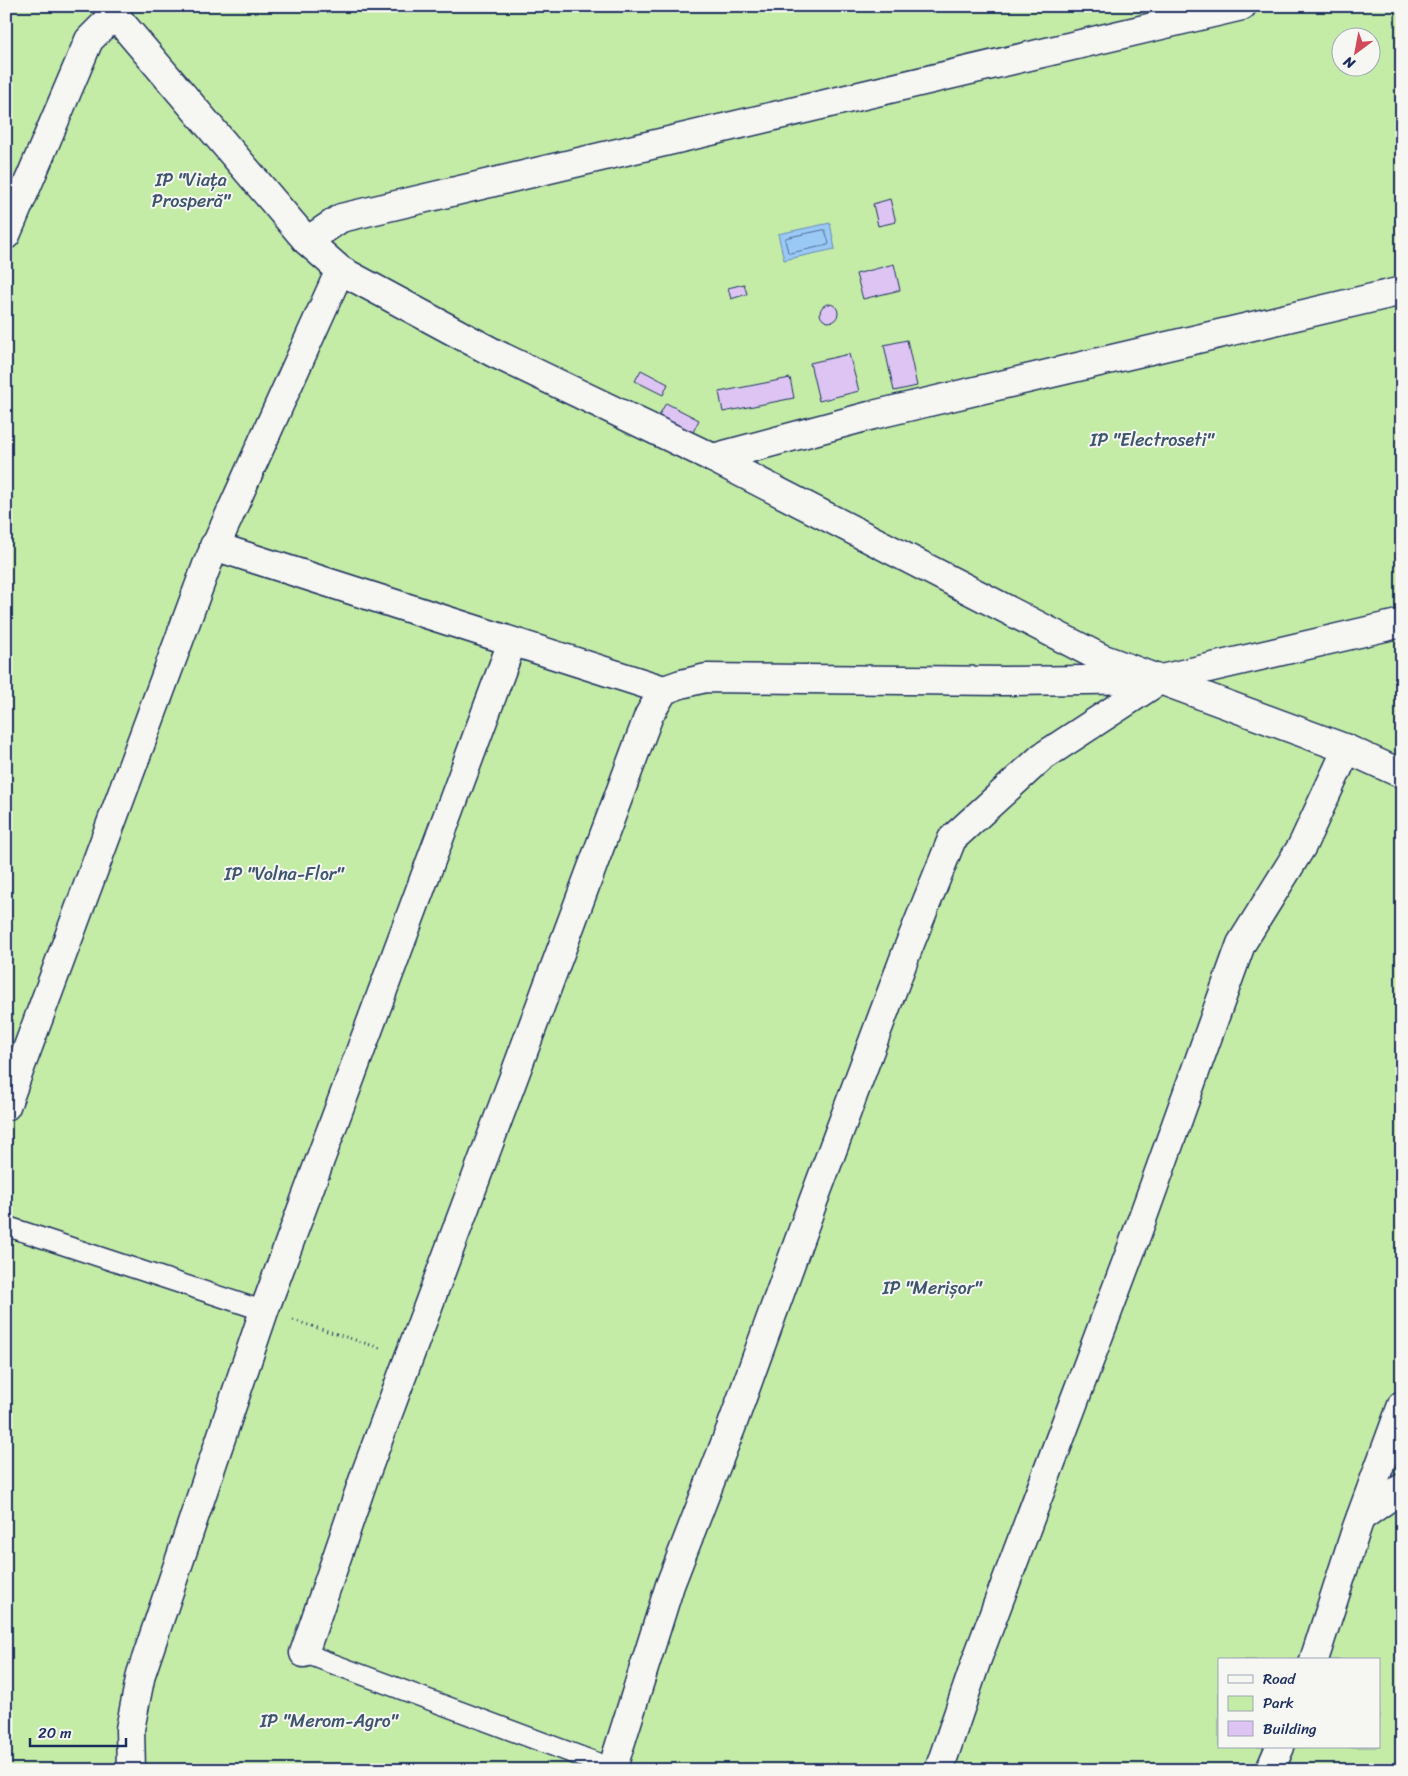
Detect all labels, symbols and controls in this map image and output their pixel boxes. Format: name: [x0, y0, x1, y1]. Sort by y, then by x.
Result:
north arrow: [1330, 28, 1380, 78]
text: N: [1338, 49, 1361, 76]
park label: IP "Viața Prosperă": [152, 164, 232, 217]
park label: IP "Electroseti": [1089, 424, 1216, 456]
park label: IP "Volna-Flor": [223, 858, 345, 890]
park label: IP "Merișor": [881, 1272, 983, 1304]
legend: [1218, 1658, 1380, 1748]
text: Road: [1263, 1666, 1296, 1692]
text: Park: [1263, 1690, 1294, 1716]
park label: IP "Merom-Agro": [259, 1705, 400, 1737]
scale bar: [30, 1716, 126, 1748]
text: Building: [1263, 1716, 1317, 1742]
text: 20 m: [38, 1720, 72, 1746]

